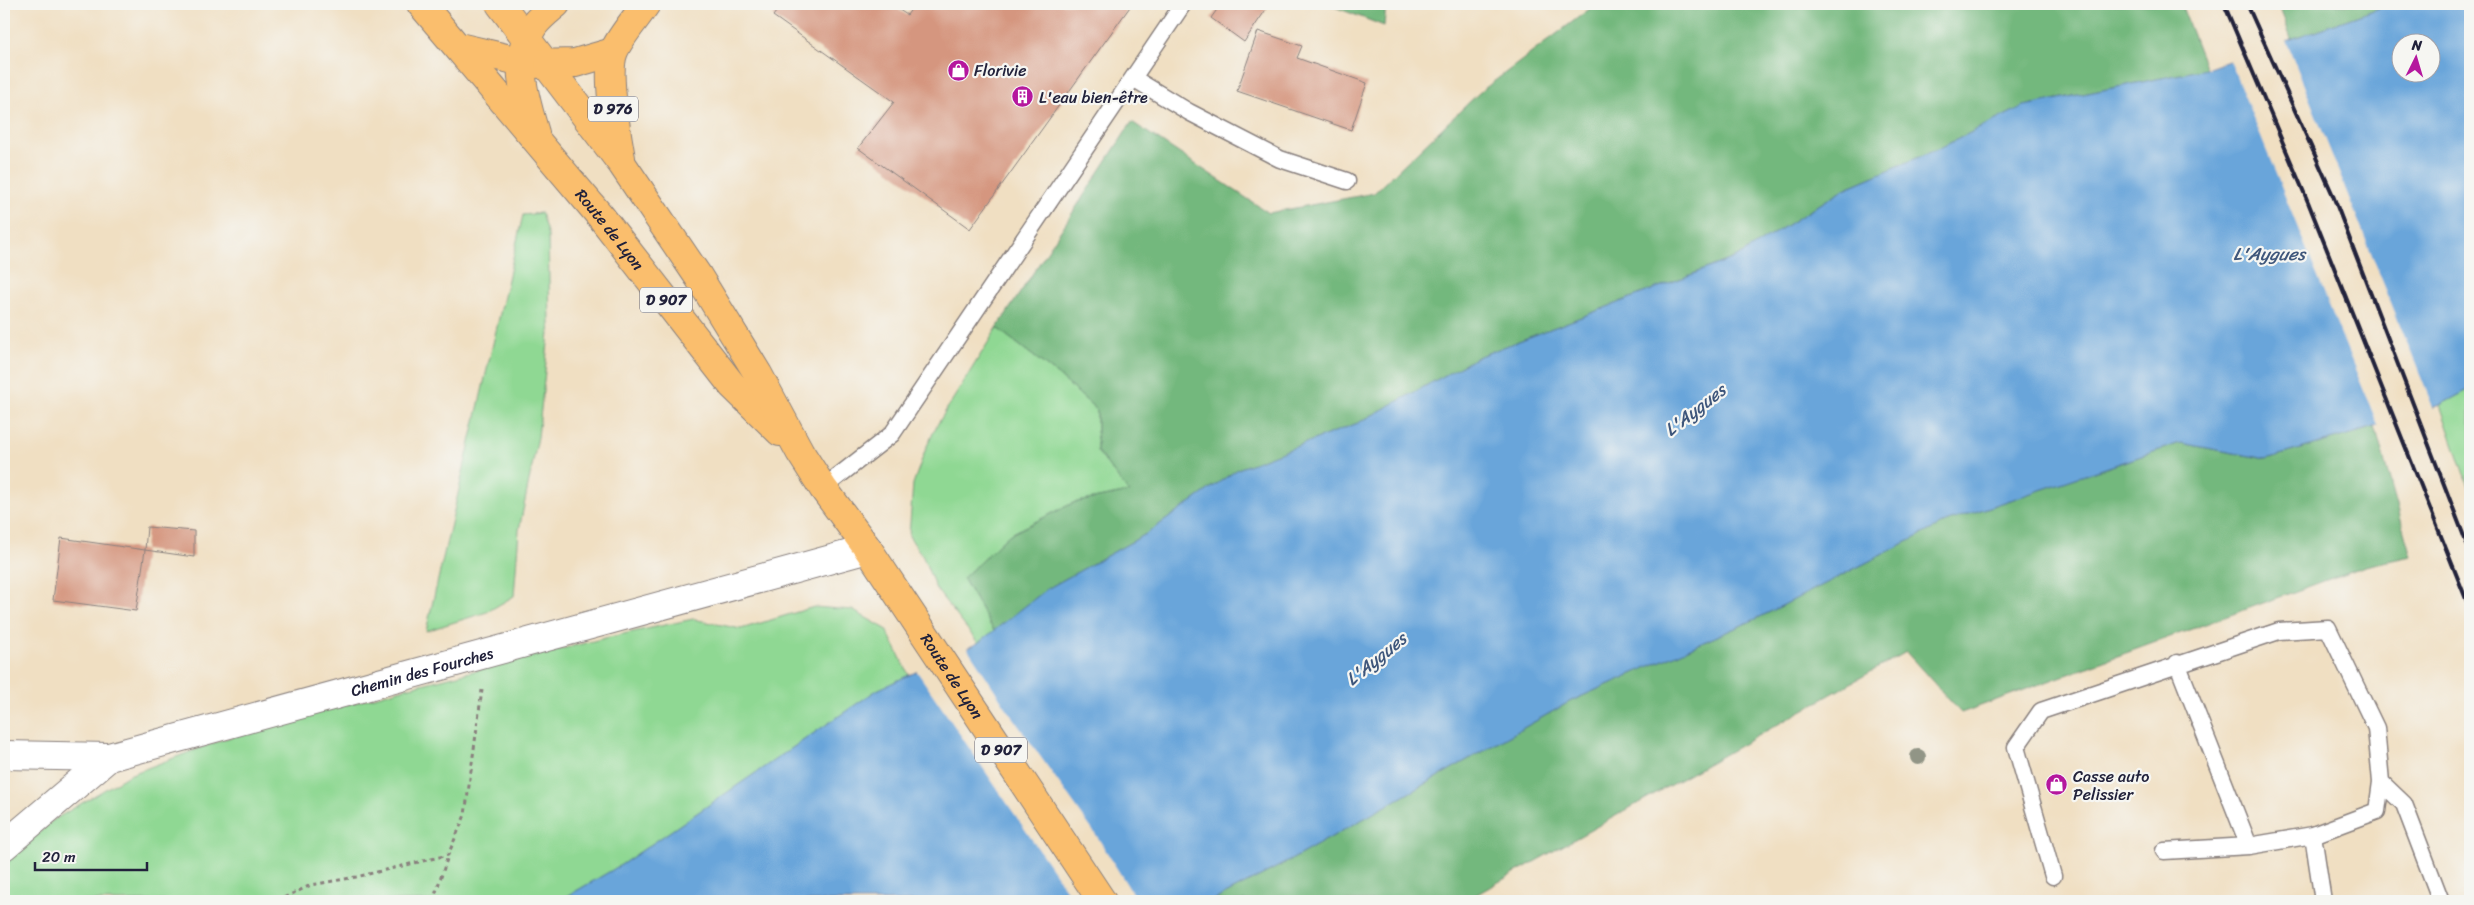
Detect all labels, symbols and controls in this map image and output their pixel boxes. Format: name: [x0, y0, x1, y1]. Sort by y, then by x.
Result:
north arrow: [2392, 32, 2442, 82]
text: N: [2410, 33, 2423, 58]
place label: Florivie: [974, 56, 1026, 85]
shop icon: Florivie: [946, 58, 970, 82]
place label: L'eau bien-être: [1039, 83, 1148, 112]
building icon: L'eau bien-être: [1011, 85, 1035, 109]
road number: D 976: [588, 96, 638, 122]
street label: Route de Lyon: [568, 182, 652, 277]
water label: L'Aygues: [2233, 238, 2307, 270]
road number: D 907: [640, 288, 692, 312]
water label: L'Aygues: [1657, 374, 1735, 445]
water label: L'Aygues: [1338, 622, 1416, 694]
street label: Route de Lyon: [913, 627, 992, 726]
street label: Chemin des Fourches: [347, 638, 497, 705]
road number: D 907: [975, 738, 1027, 762]
place label: Casse auto Pelissier: [2073, 762, 2149, 809]
shop icon: Casse auto Pelissier: [2045, 773, 2069, 797]
scale bar: [35, 840, 148, 872]
text: 20 m: [42, 844, 76, 870]

